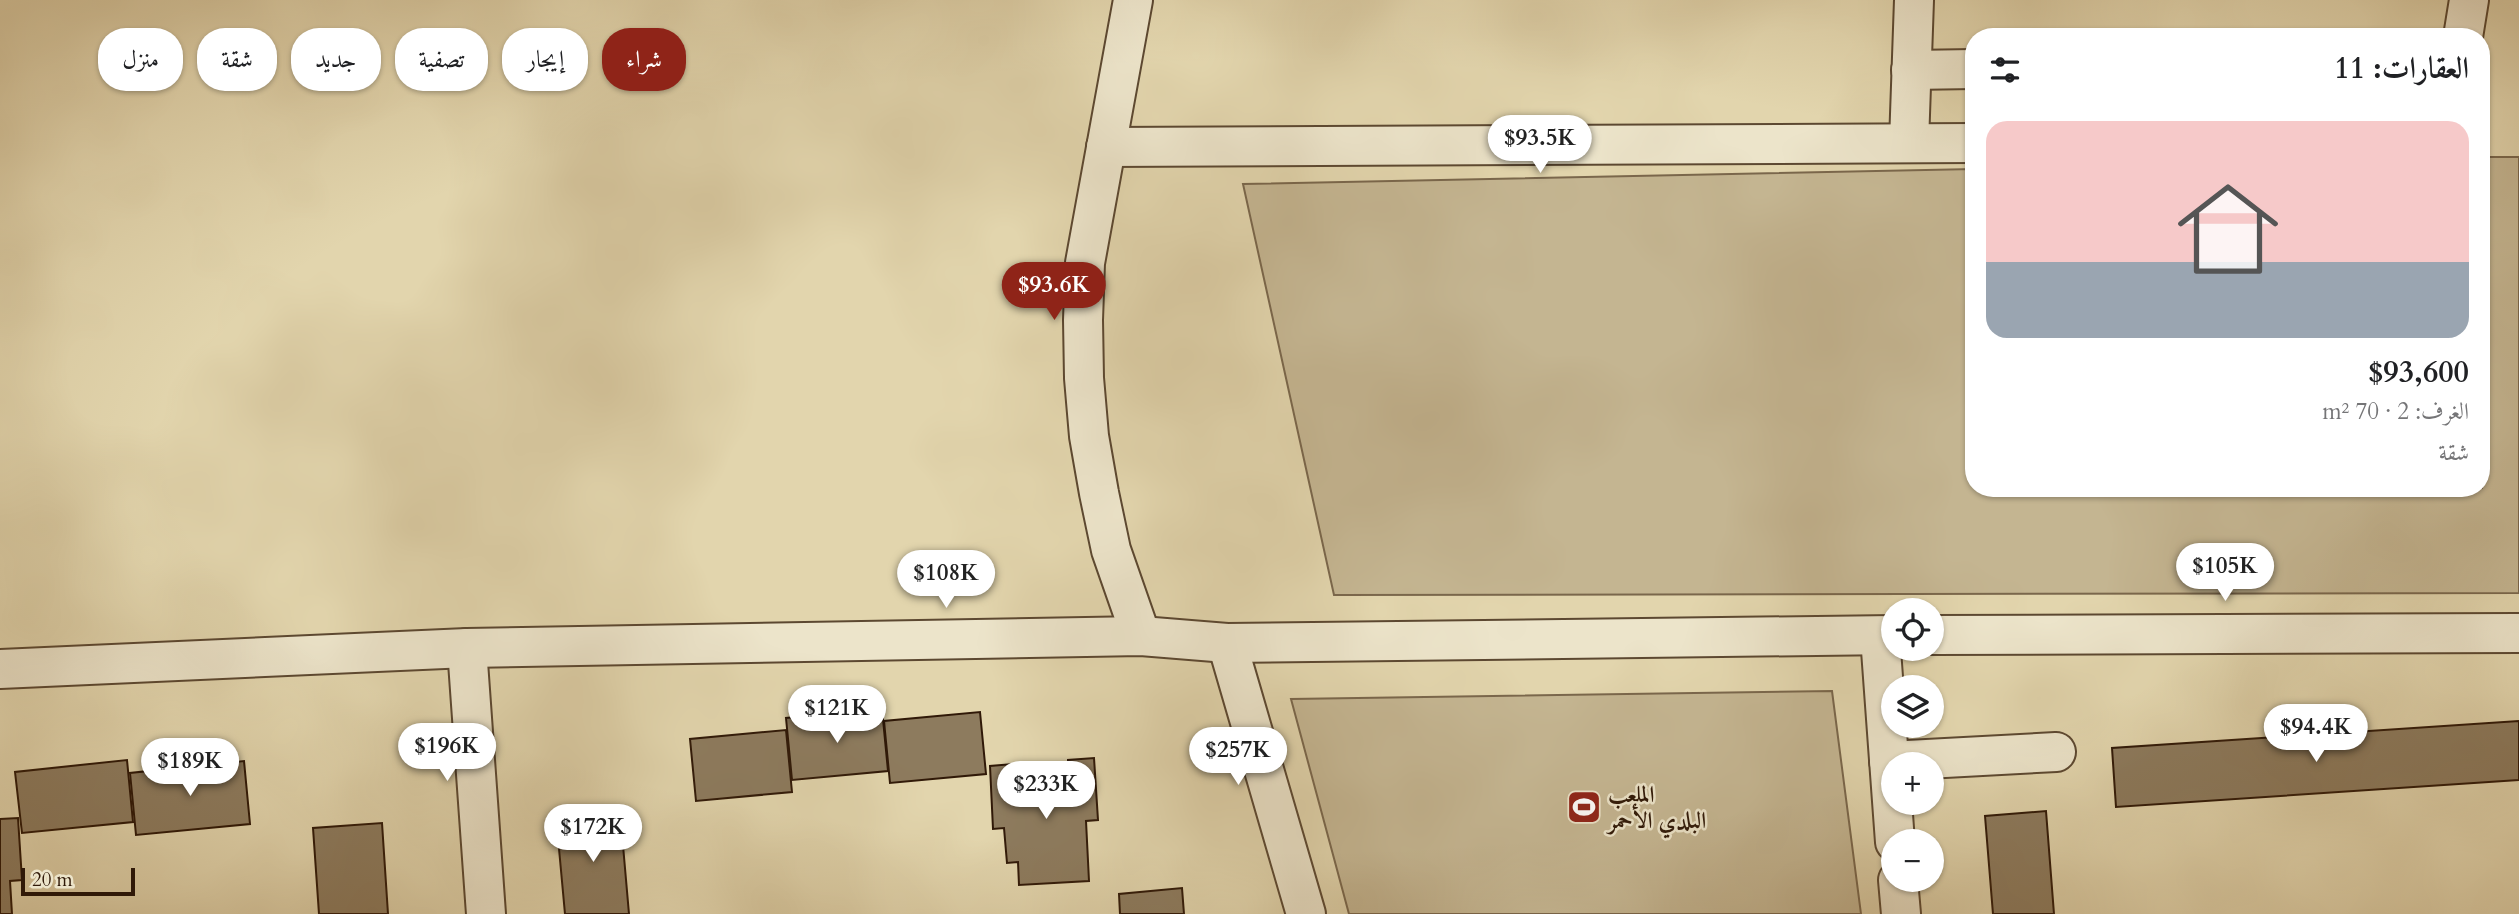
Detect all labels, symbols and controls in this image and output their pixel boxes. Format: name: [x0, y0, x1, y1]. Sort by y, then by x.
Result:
chip: منزل: [98, 28, 183, 91]
chip: شقة: [197, 28, 277, 91]
chip: جديد: [291, 28, 381, 91]
chip: تصفية: [395, 28, 488, 91]
chip: إيجار: [502, 28, 588, 91]
chip: شراء: [602, 28, 686, 91]
text: العقارات: 11: [2334, 48, 2469, 89]
icon: filters: [1986, 51, 2024, 89]
pin: $93.5K: [1483, 116, 1597, 175]
text: $93.5K: [1504, 122, 1576, 153]
icon: home: [2165, 166, 2291, 292]
pin: $93.6K: [997, 262, 1111, 322]
text: $93.6K: [1018, 269, 1090, 300]
text: $93,600: [2368, 352, 2469, 393]
text: الغرف: 2 · 70 m²: [2322, 396, 2469, 427]
text: شقة: [2439, 437, 2469, 468]
pin: $105K: [2176, 544, 2274, 603]
pin: $108K: [897, 550, 995, 610]
text: $105K: [2192, 550, 2258, 581]
text: $108K: [913, 557, 979, 588]
map controls: [1881, 598, 1944, 892]
button: locate: [1881, 598, 1944, 661]
button: layers: [1881, 675, 1944, 738]
pin: $121K: [788, 686, 886, 745]
text: $121K: [804, 692, 870, 723]
pin: $94.4K: [2259, 704, 2373, 764]
text: $94.4K: [2280, 711, 2352, 742]
pin: $196K: [398, 724, 496, 783]
pin: $257K: [1189, 728, 1287, 787]
text: $196K: [414, 730, 480, 761]
text: $257K: [1205, 734, 1271, 765]
pin: $189K: [141, 738, 239, 798]
text: $189K: [157, 745, 223, 776]
button: +: [1881, 752, 1944, 815]
pin: $233K: [997, 762, 1095, 821]
text: $233K: [1013, 768, 1079, 799]
place label: الملعب البلدي الأحمر: [1605, 779, 1706, 839]
sports icon: الملعب البلدي الأحمر: [1565, 788, 1603, 826]
pin: $172K: [544, 804, 642, 864]
text: $172K: [560, 811, 626, 842]
button: −: [1881, 829, 1944, 892]
scale bar: [21, 865, 135, 897]
text: 20 m: [32, 867, 73, 893]

